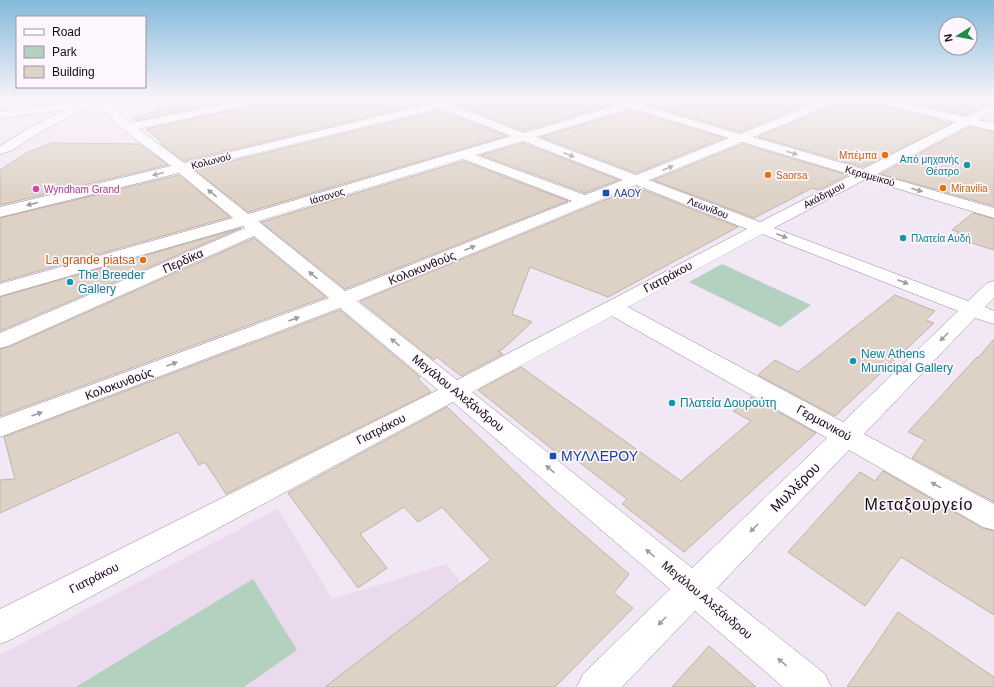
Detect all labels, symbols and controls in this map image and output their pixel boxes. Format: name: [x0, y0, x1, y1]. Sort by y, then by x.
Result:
legend: [16, 16, 146, 88]
north arrow: [938, 16, 978, 56]
text: Road: [52, 25, 81, 39]
text: N: [942, 33, 955, 43]
text: Park: [52, 45, 78, 59]
text: Building: [52, 65, 95, 79]
one-way arrow: [787, 150, 799, 156]
place label: Μπέμπα: [839, 150, 877, 161]
marker: Μπέμπα: [880, 150, 890, 160]
street label: Κολωνού: [190, 151, 232, 171]
one-way arrow: [563, 152, 575, 158]
place label: Από μηχανής Θέατρο: [900, 154, 959, 177]
marker: Από μηχανής Θέατρο: [962, 160, 972, 170]
one-way arrow: [663, 164, 675, 170]
street label: Κεραμεικού: [844, 164, 896, 188]
marker: Saorsa: [763, 170, 773, 180]
place label: Saorsa: [776, 170, 808, 181]
one-way arrow: [152, 171, 164, 177]
street label: Ακάδημου: [801, 180, 847, 210]
marker: Miravilia: [938, 183, 948, 193]
place label: Miravilia: [951, 183, 988, 194]
marker: Wyndham Grand: [31, 184, 41, 194]
place label: Wyndham Grand: [44, 184, 120, 195]
street label: Ιάσονος: [308, 185, 346, 206]
one-way arrow: [911, 187, 923, 193]
one-way arrow: [207, 188, 218, 197]
marker: ΛΑΟΥ: [601, 188, 611, 198]
place label: ΛΑΟΥ: [614, 188, 642, 199]
street label: Λεωνίδου: [686, 195, 730, 221]
one-way arrow: [26, 202, 38, 208]
one-way arrow: [776, 233, 788, 239]
marker: Πλατεία Αυδή: [898, 233, 908, 243]
place label: Πλατεία Αυδή: [911, 233, 971, 244]
one-way arrow: [465, 245, 477, 251]
street label: Περδίκα: [161, 246, 206, 276]
street label: Κολοκυνθούς: [386, 248, 458, 288]
place label: La grande piatsa: [46, 253, 135, 267]
marker: La grande piatsa: [138, 255, 148, 265]
street label: Γιατράκου: [641, 258, 695, 296]
place label: The Breeder Gallery: [78, 268, 145, 296]
one-way arrow: [308, 271, 318, 279]
marker: The Breeder Gallery: [65, 277, 75, 287]
one-way arrow: [897, 280, 909, 286]
one-way arrow: [288, 316, 300, 322]
one-way arrow: [939, 332, 949, 342]
one-way arrow: [390, 338, 401, 347]
place label: New Athens Municipal Gallery: [861, 347, 953, 375]
street label: Μεγάλου Αλεξάνδρου: [409, 352, 507, 434]
marker: New Athens Municipal Gallery: [848, 356, 858, 366]
one-way arrow: [166, 361, 178, 367]
street label: Κολοκυνθούς: [83, 365, 155, 403]
place label: Πλατεία Δουρούτη: [680, 396, 777, 410]
marker: Πλατεία Δουρούτη: [667, 398, 677, 408]
street label: Γερμανικού: [794, 402, 854, 444]
one-way arrow: [31, 411, 43, 417]
street label: Γιατράκου: [354, 411, 408, 447]
place label: ΜΥΛΛΕΡΟΥ: [561, 448, 639, 464]
marker: ΜΥΛΛΕΡΟΥ: [548, 451, 558, 461]
street label: Μυλλέρου: [767, 459, 823, 515]
one-way arrow: [544, 465, 555, 474]
one-way arrow: [930, 482, 941, 488]
district label: Μεταξουργείο: [865, 496, 973, 514]
one-way arrow: [749, 523, 759, 533]
one-way arrow: [644, 548, 655, 557]
street label: Μεγάλου Αλεξάνδρου: [659, 558, 755, 642]
street label: Γιατράκου: [67, 560, 121, 596]
one-way arrow: [658, 616, 667, 626]
one-way arrow: [777, 658, 788, 667]

